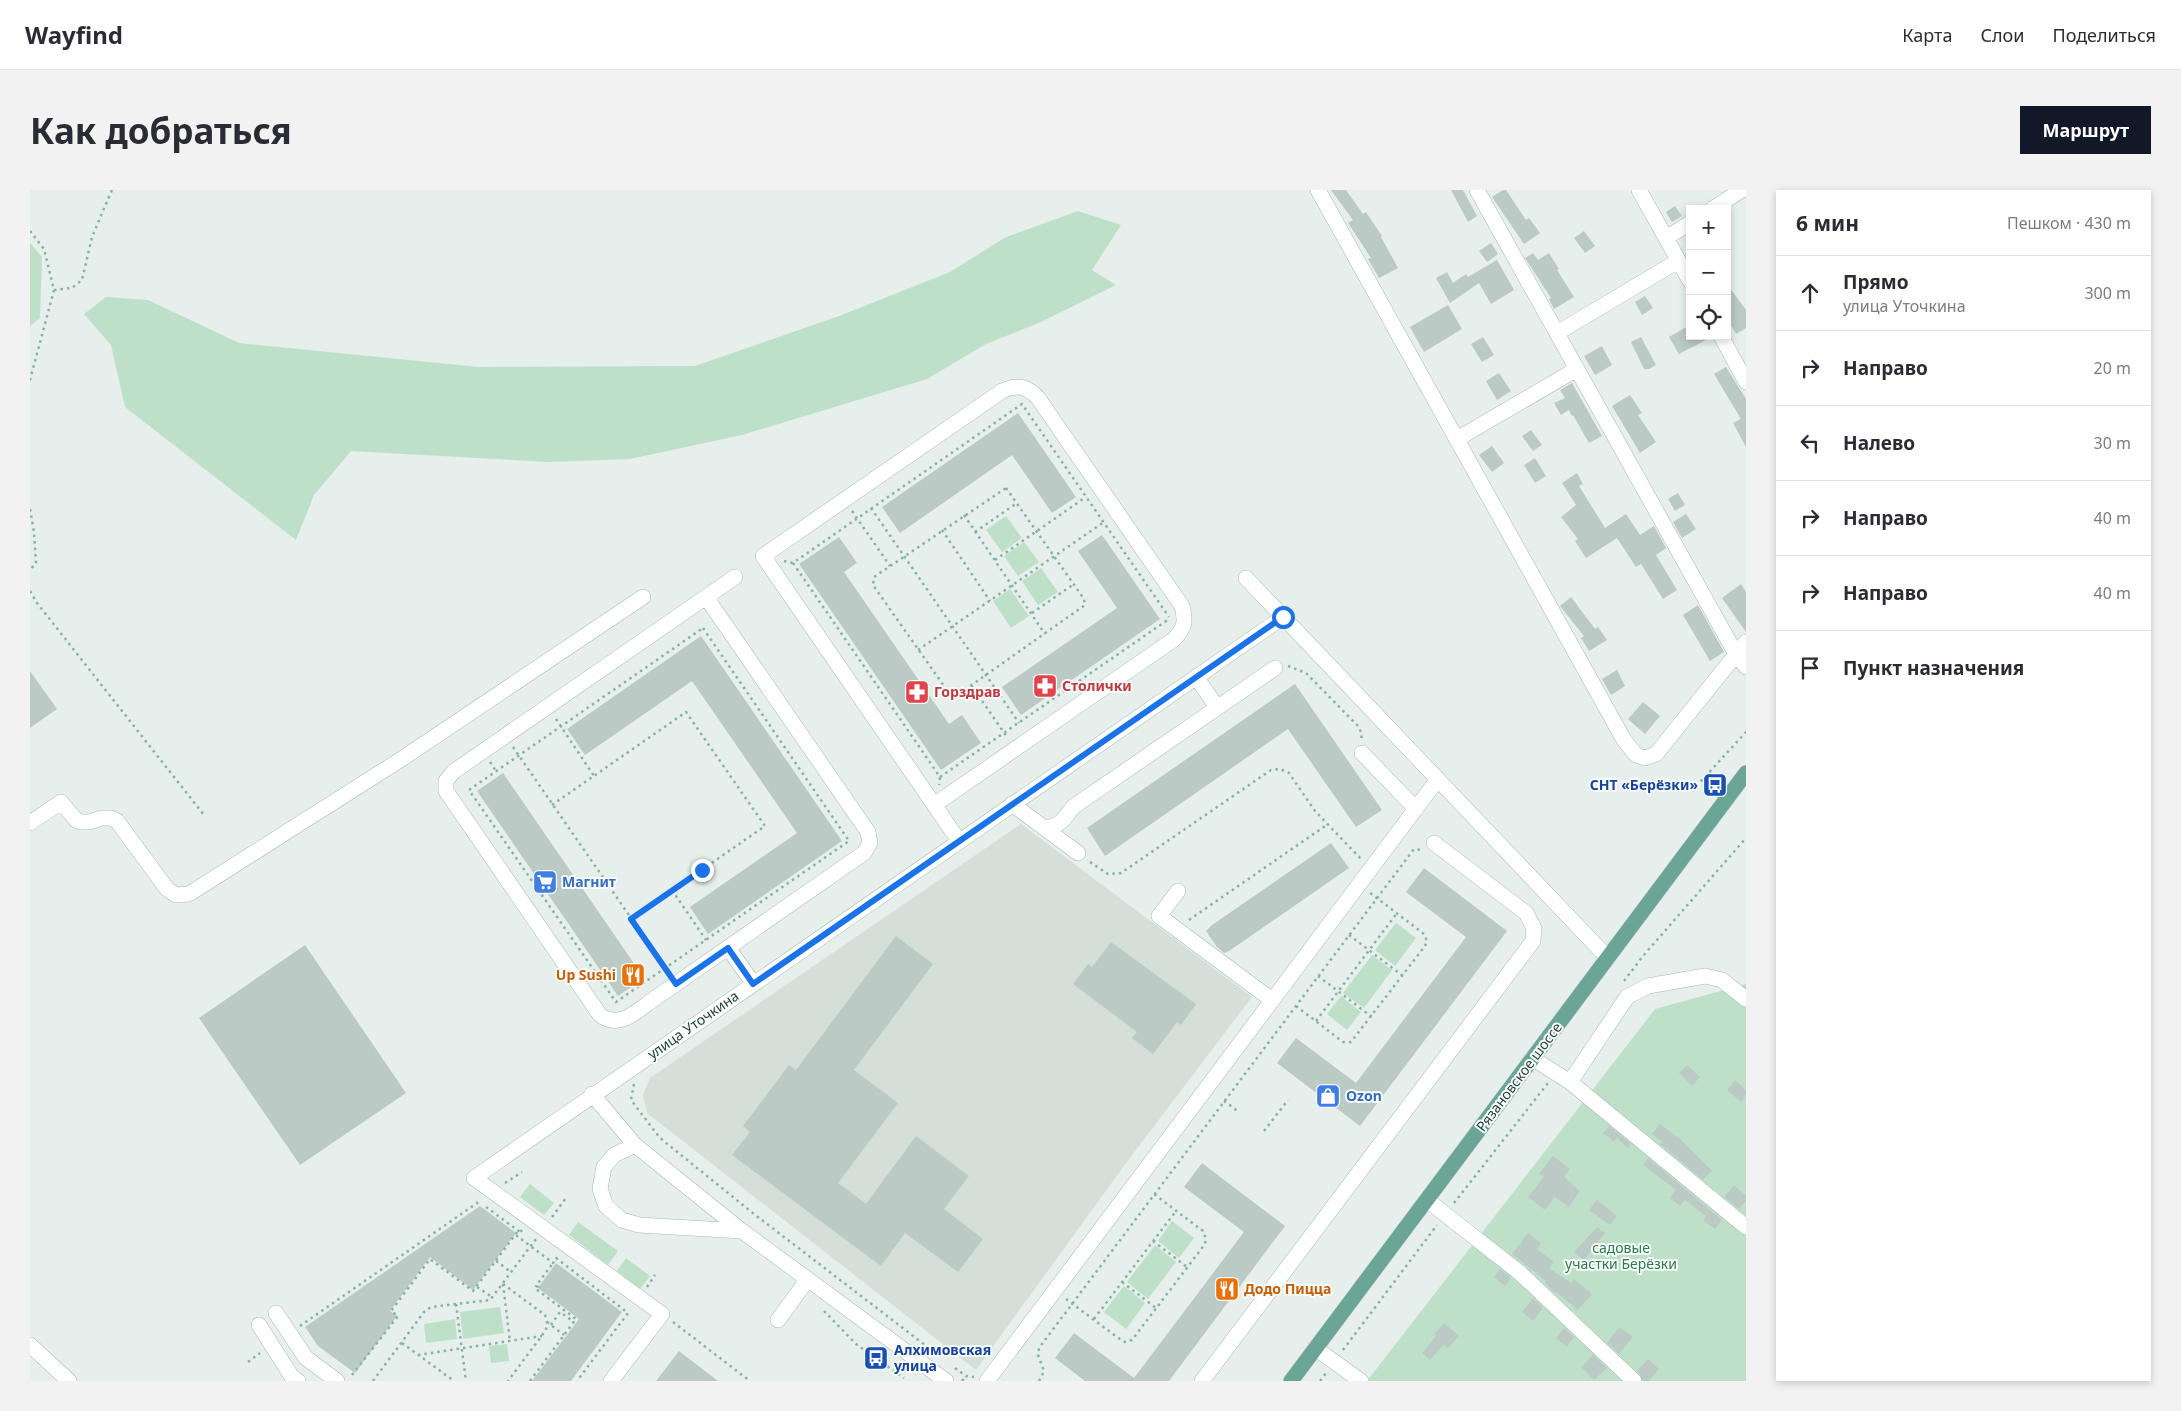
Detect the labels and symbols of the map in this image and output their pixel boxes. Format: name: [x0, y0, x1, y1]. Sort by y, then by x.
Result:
route start: [1272, 606, 1295, 629]
pharmacy icon: Столички: [1032, 673, 1058, 699]
place label: Столички: [1062, 676, 1132, 695]
pharmacy icon: Горздрав: [904, 679, 930, 705]
place label: Горздрав: [934, 682, 1001, 701]
bus stop icon: СНТ «Берёзки»: [1702, 772, 1728, 798]
place label: СНТ «Берёзки»: [1590, 775, 1698, 794]
route end: [691, 859, 714, 882]
supermarket icon: Магнит: [532, 869, 558, 895]
place label: Магнит: [562, 872, 616, 891]
restaurant icon: Up Sushi: [620, 962, 646, 988]
place label: Up Sushi: [556, 965, 616, 984]
street label: улица Уточкина: [643, 986, 742, 1063]
street label: Рязановское шоссе: [1471, 1018, 1566, 1135]
shop icon: Ozon: [1315, 1083, 1341, 1109]
place label: Ozon: [1346, 1086, 1382, 1105]
park label: садовые участки Берёзки: [1565, 1238, 1677, 1273]
restaurant icon: Додо Пицца: [1214, 1276, 1240, 1302]
place label: Додо Пицца: [1244, 1279, 1331, 1298]
place label: Алхимовская улица: [893, 1340, 991, 1375]
bus stop icon: Алхимовская улица: [863, 1345, 889, 1371]

